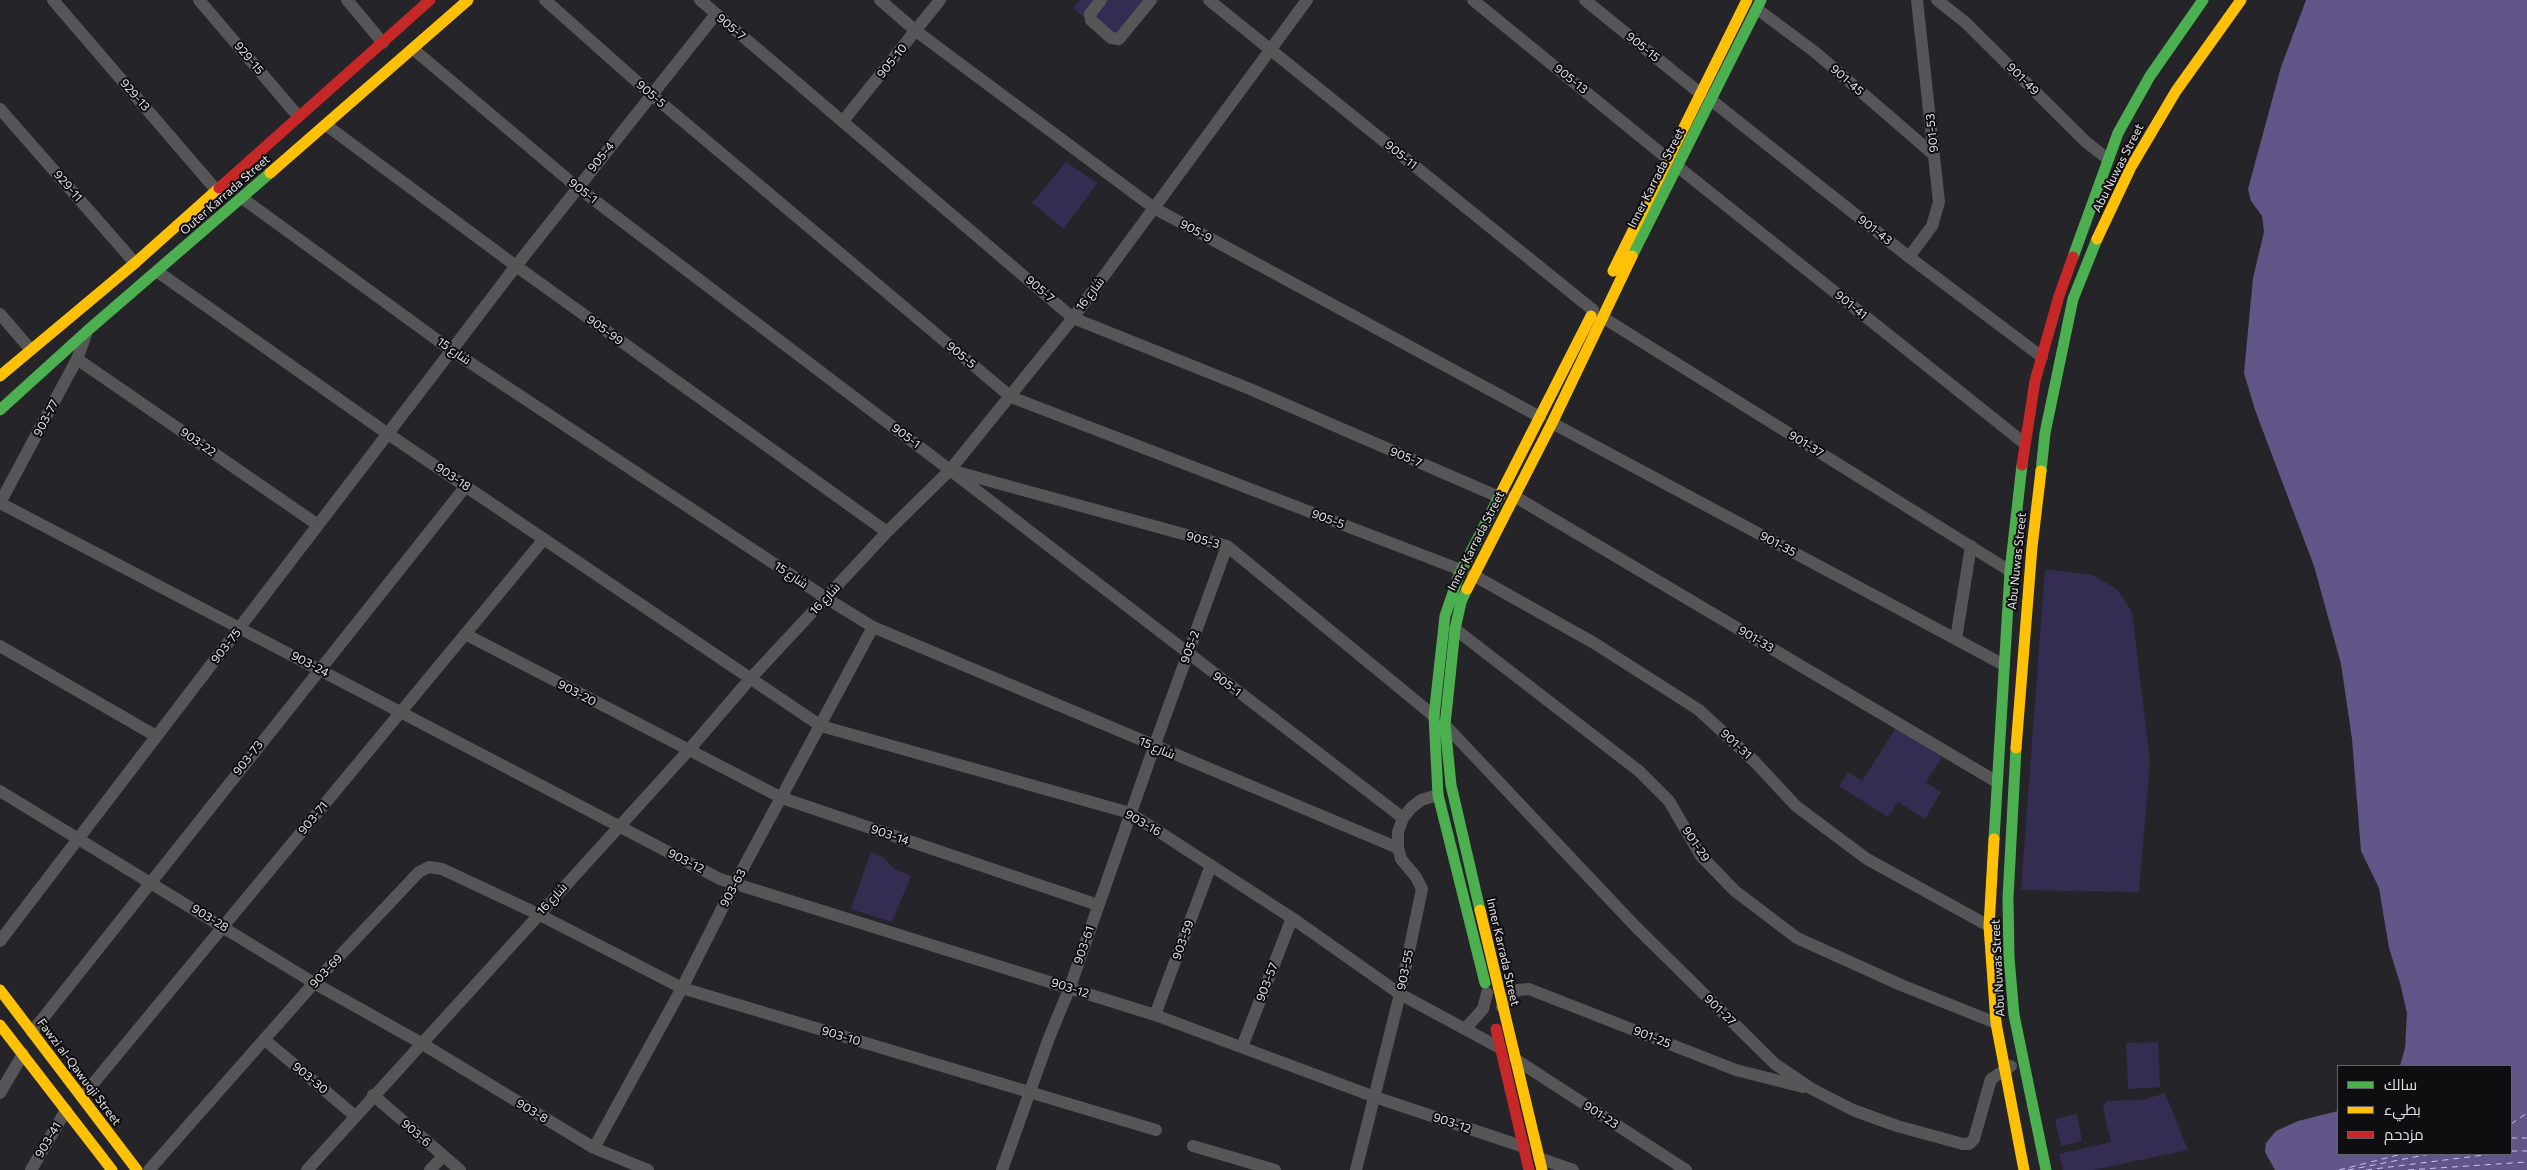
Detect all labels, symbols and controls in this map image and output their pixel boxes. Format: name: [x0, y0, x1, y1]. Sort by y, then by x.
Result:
street label: 905-7: [714, 11, 748, 43]
street label: 905-15: [1623, 29, 1663, 65]
street label: 929-15: [231, 39, 267, 77]
street label: 905-10: [874, 41, 910, 81]
street label: 901-49: [2004, 60, 2042, 98]
street label: 905-13: [1551, 61, 1591, 97]
street label: 901-45: [1827, 62, 1867, 98]
street label: 929-13: [117, 76, 153, 114]
street label: 905-5: [633, 77, 669, 111]
street label: 901-53: [1923, 113, 1941, 153]
street label: Abu Nuwas Street: [2089, 121, 2147, 215]
street label: Inner Karrada Street: [1625, 126, 1687, 230]
street label: 905-11: [1382, 138, 1420, 172]
street label: 905-4: [585, 139, 617, 175]
street label: Outer Karrada Street: [177, 152, 273, 238]
street label: 929-11: [51, 168, 85, 204]
street label: 905-1: [566, 175, 600, 207]
street label: 901-43: [1855, 212, 1895, 248]
street label: 905-9: [1177, 217, 1215, 245]
street label: 905-7: [1023, 273, 1057, 305]
street label: شارع 16: [1073, 275, 1107, 313]
street label: 901-41: [1832, 288, 1870, 322]
street label: 905-99: [584, 312, 626, 348]
street label: شارع 15: [434, 334, 474, 368]
street label: 905-5: [943, 339, 979, 371]
street label: 903-77: [30, 397, 62, 439]
street label: 905-1: [889, 421, 923, 451]
street label: 903-22: [177, 425, 219, 459]
street label: 901-37: [1786, 428, 1826, 460]
street label: 905-7: [1388, 444, 1424, 470]
street label: 903-18: [433, 460, 473, 494]
street label: Inner Karrada Street: [1445, 489, 1507, 593]
street label: 905-5: [1310, 506, 1346, 532]
street label: Abu Nuwas Street: [2005, 512, 2029, 610]
street label: 905-3: [1185, 528, 1221, 552]
street label: 901-35: [1757, 528, 1799, 560]
street label: شارع 15: [771, 559, 811, 591]
street label: شارع 16: [807, 580, 843, 618]
street label: 901-33: [1736, 623, 1776, 655]
street label: 903-75: [208, 626, 244, 666]
street label: 905-2: [1177, 629, 1203, 665]
street label: 903-24: [289, 648, 331, 680]
street label: 905-1: [1210, 669, 1244, 699]
street label: 903-20: [555, 677, 599, 709]
street label: 901-31: [1717, 726, 1755, 762]
street label: شارع 15: [1137, 734, 1177, 762]
street label: 903-73: [230, 738, 266, 778]
street label: 903-71: [295, 799, 331, 837]
street label: 903-16: [1122, 807, 1164, 839]
street label: 903-14: [869, 822, 911, 848]
street label: 901-29: [1679, 824, 1713, 864]
street label: 903-12: [665, 846, 707, 876]
street label: 903-63: [717, 866, 749, 910]
street label: شارع 16: [534, 880, 570, 918]
street label: Inner Karrada Street: [1484, 897, 1522, 1007]
street label: 903-28: [189, 901, 231, 935]
street label: 903-59: [1169, 918, 1197, 962]
street label: Abu Nuwas Street: [1988, 919, 2008, 1017]
street label: 903-61: [1071, 924, 1097, 966]
street label: 903-55: [1394, 949, 1416, 991]
street label: 903-69: [307, 951, 345, 991]
street label: 903-57: [1253, 961, 1281, 1003]
street label: 903-12: [1049, 975, 1091, 1001]
street label: 901-27: [1701, 992, 1739, 1028]
street label: Fawzi al-Qawuqji Street: [34, 1016, 124, 1128]
street label: 903-10: [820, 1023, 862, 1049]
street label: 901-25: [1631, 1023, 1673, 1051]
street label: 903-30: [289, 1059, 331, 1097]
legend: [2337, 1065, 2512, 1155]
text: سالك: [2384, 1075, 2417, 1093]
street label: 903-8: [514, 1096, 550, 1126]
street label: 901-23: [1581, 1098, 1621, 1132]
text: بطيء: [2384, 1100, 2421, 1118]
street label: 903-12: [1431, 1110, 1473, 1136]
street label: 903-6: [398, 1116, 434, 1150]
street label: 903-41: [32, 1120, 64, 1160]
text: مزدحم: [2384, 1125, 2424, 1143]

